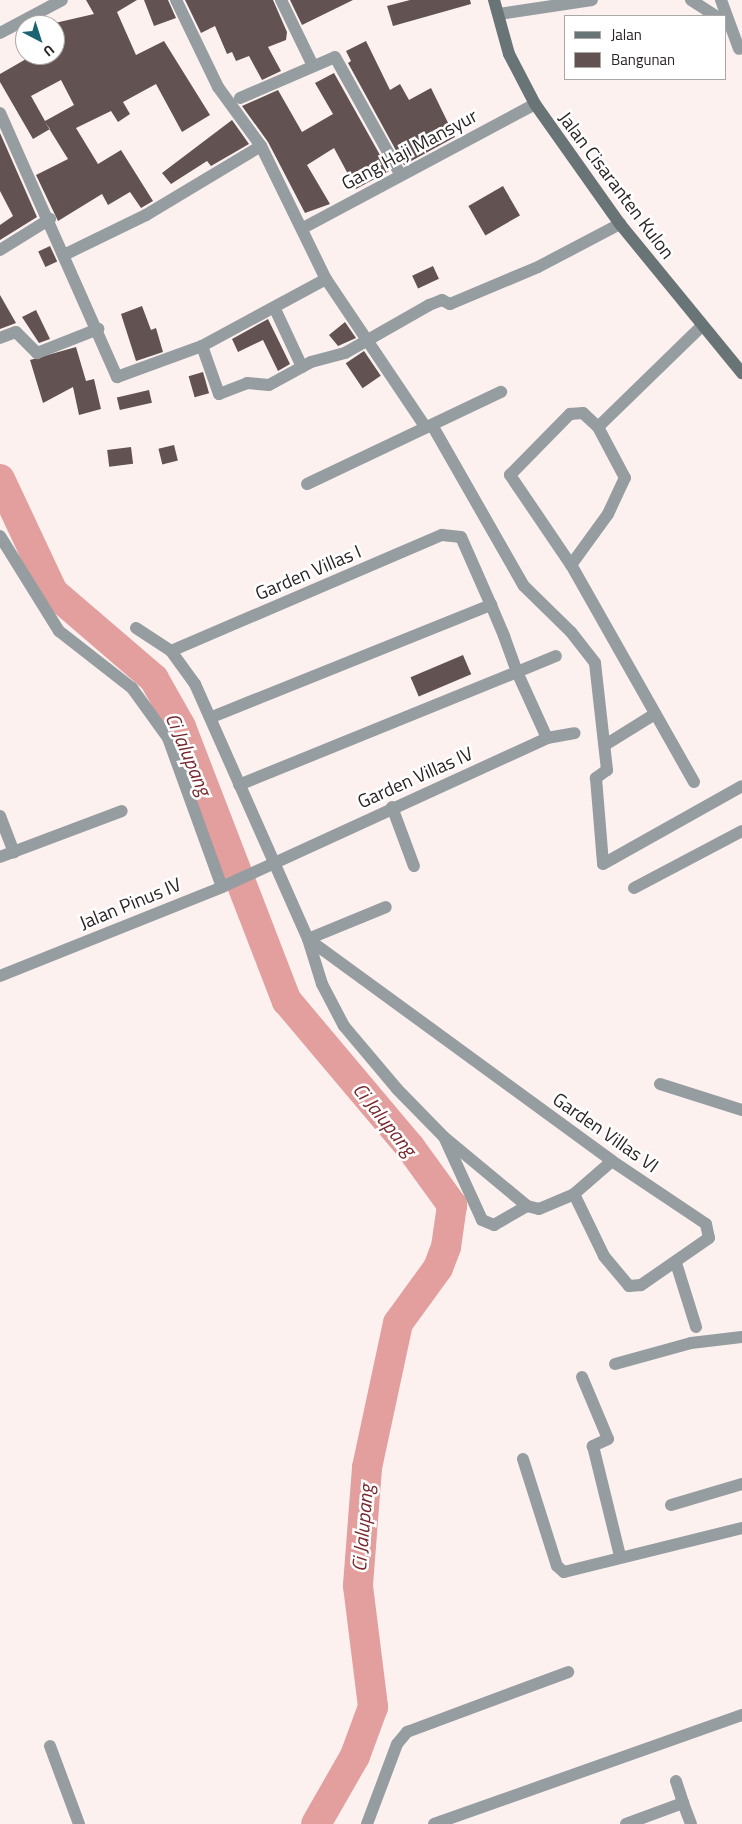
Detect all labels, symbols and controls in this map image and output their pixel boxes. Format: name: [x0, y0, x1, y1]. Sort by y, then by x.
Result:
north arrow: [15, 15, 65, 65]
legend: [564, 15, 727, 80]
text: Jalan: [611, 23, 642, 46]
text: U: [39, 40, 60, 62]
text: Bangunan: [611, 48, 675, 71]
street label: Gang Haji Mansyur: [337, 104, 481, 194]
street label: Jalan Cisaranten Kulon: [554, 107, 680, 263]
street label: Garden Villas I: [252, 539, 364, 605]
water label: Ci Jalupang: [161, 709, 217, 799]
street label: Garden Villas IV: [354, 741, 476, 813]
street label: Jalan Pinus IV: [76, 872, 184, 934]
water label: Ci Jalupang: [348, 1078, 422, 1160]
street label: Garden Villas VI: [549, 1087, 663, 1177]
water label: Ci Jalupang: [346, 1483, 378, 1573]

